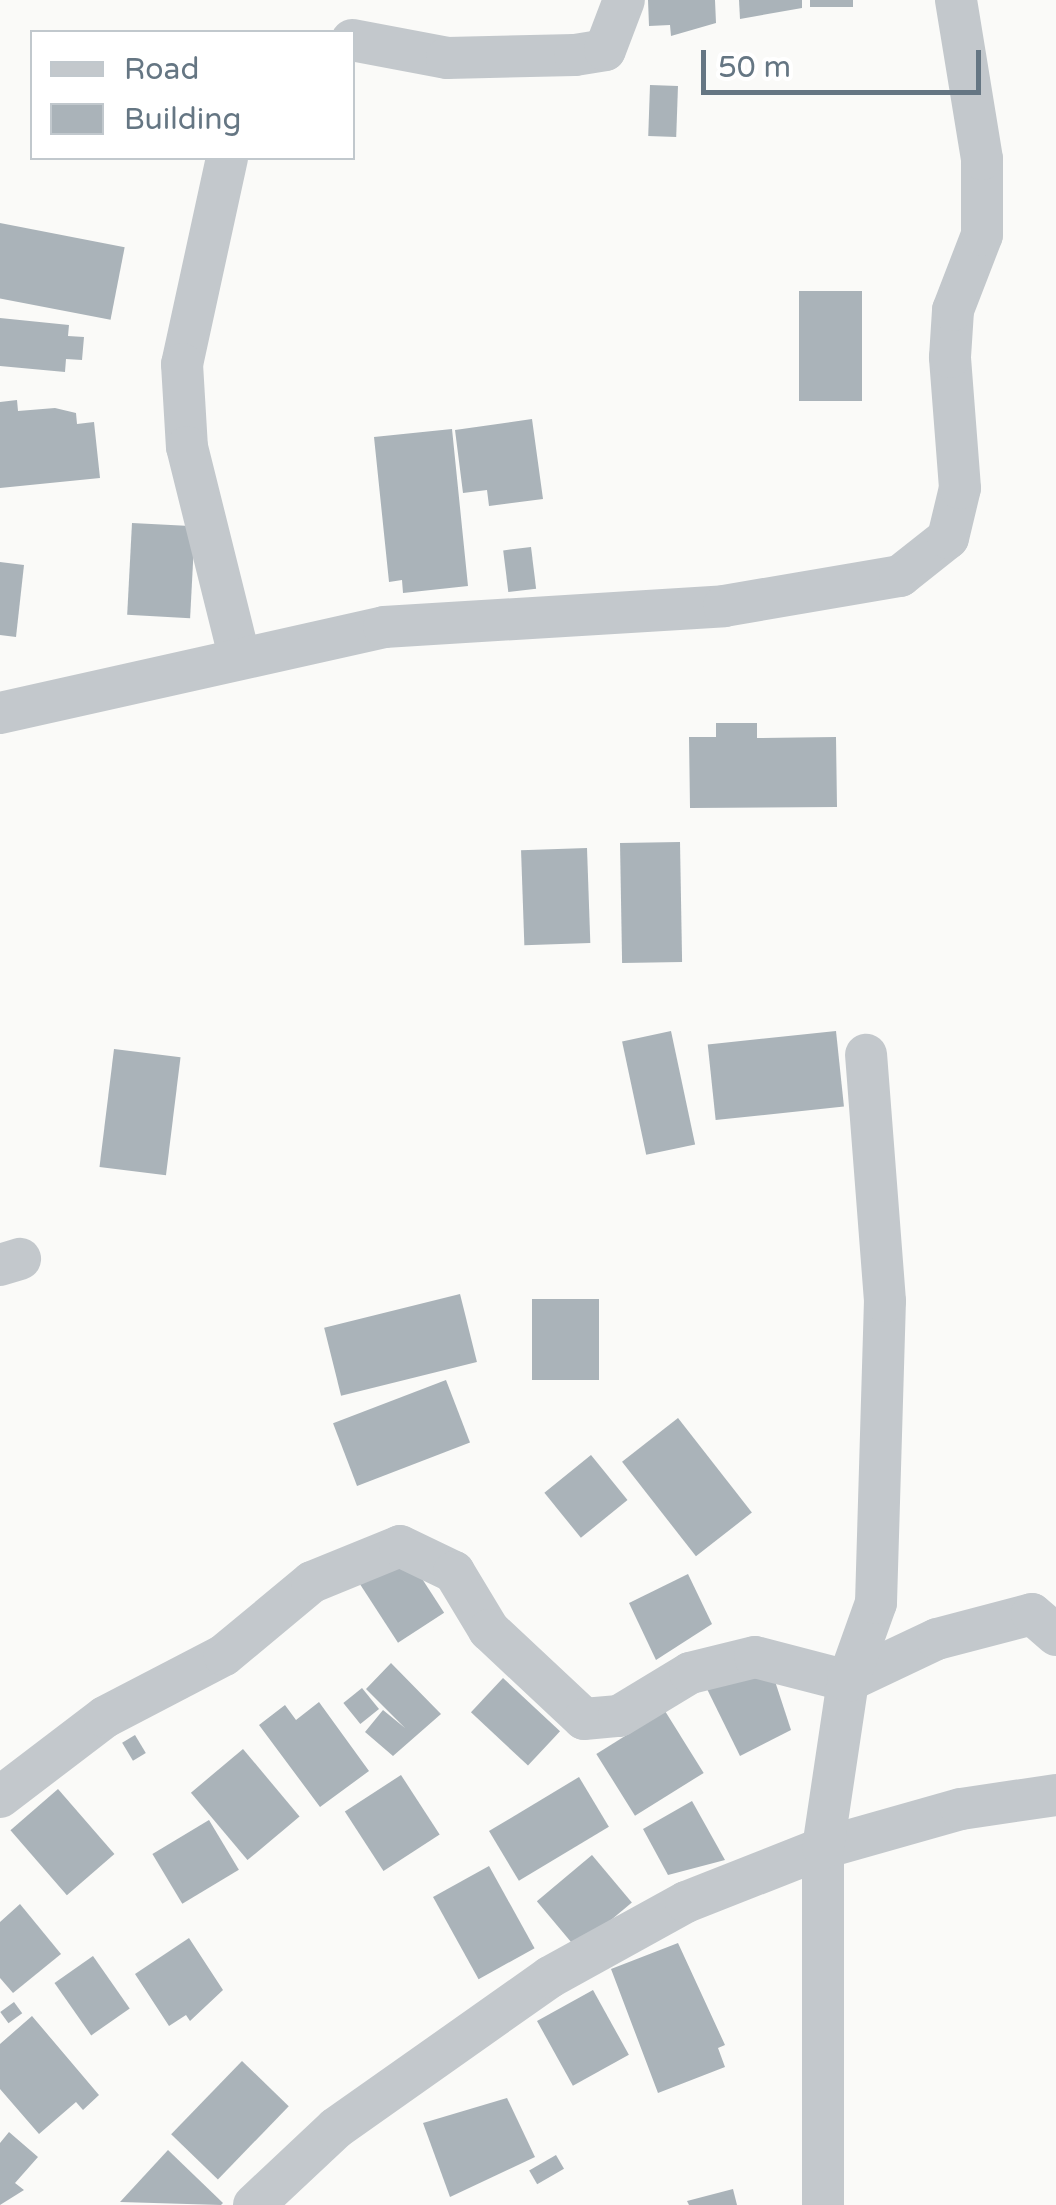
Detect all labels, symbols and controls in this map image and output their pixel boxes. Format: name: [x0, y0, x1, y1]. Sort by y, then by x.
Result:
legend: [30, 30, 355, 160]
scale bar: [706, 30, 986, 92]
text: 50 m: [718, 49, 791, 86]
text: Road: [124, 51, 199, 88]
text: Building: [124, 101, 241, 138]

